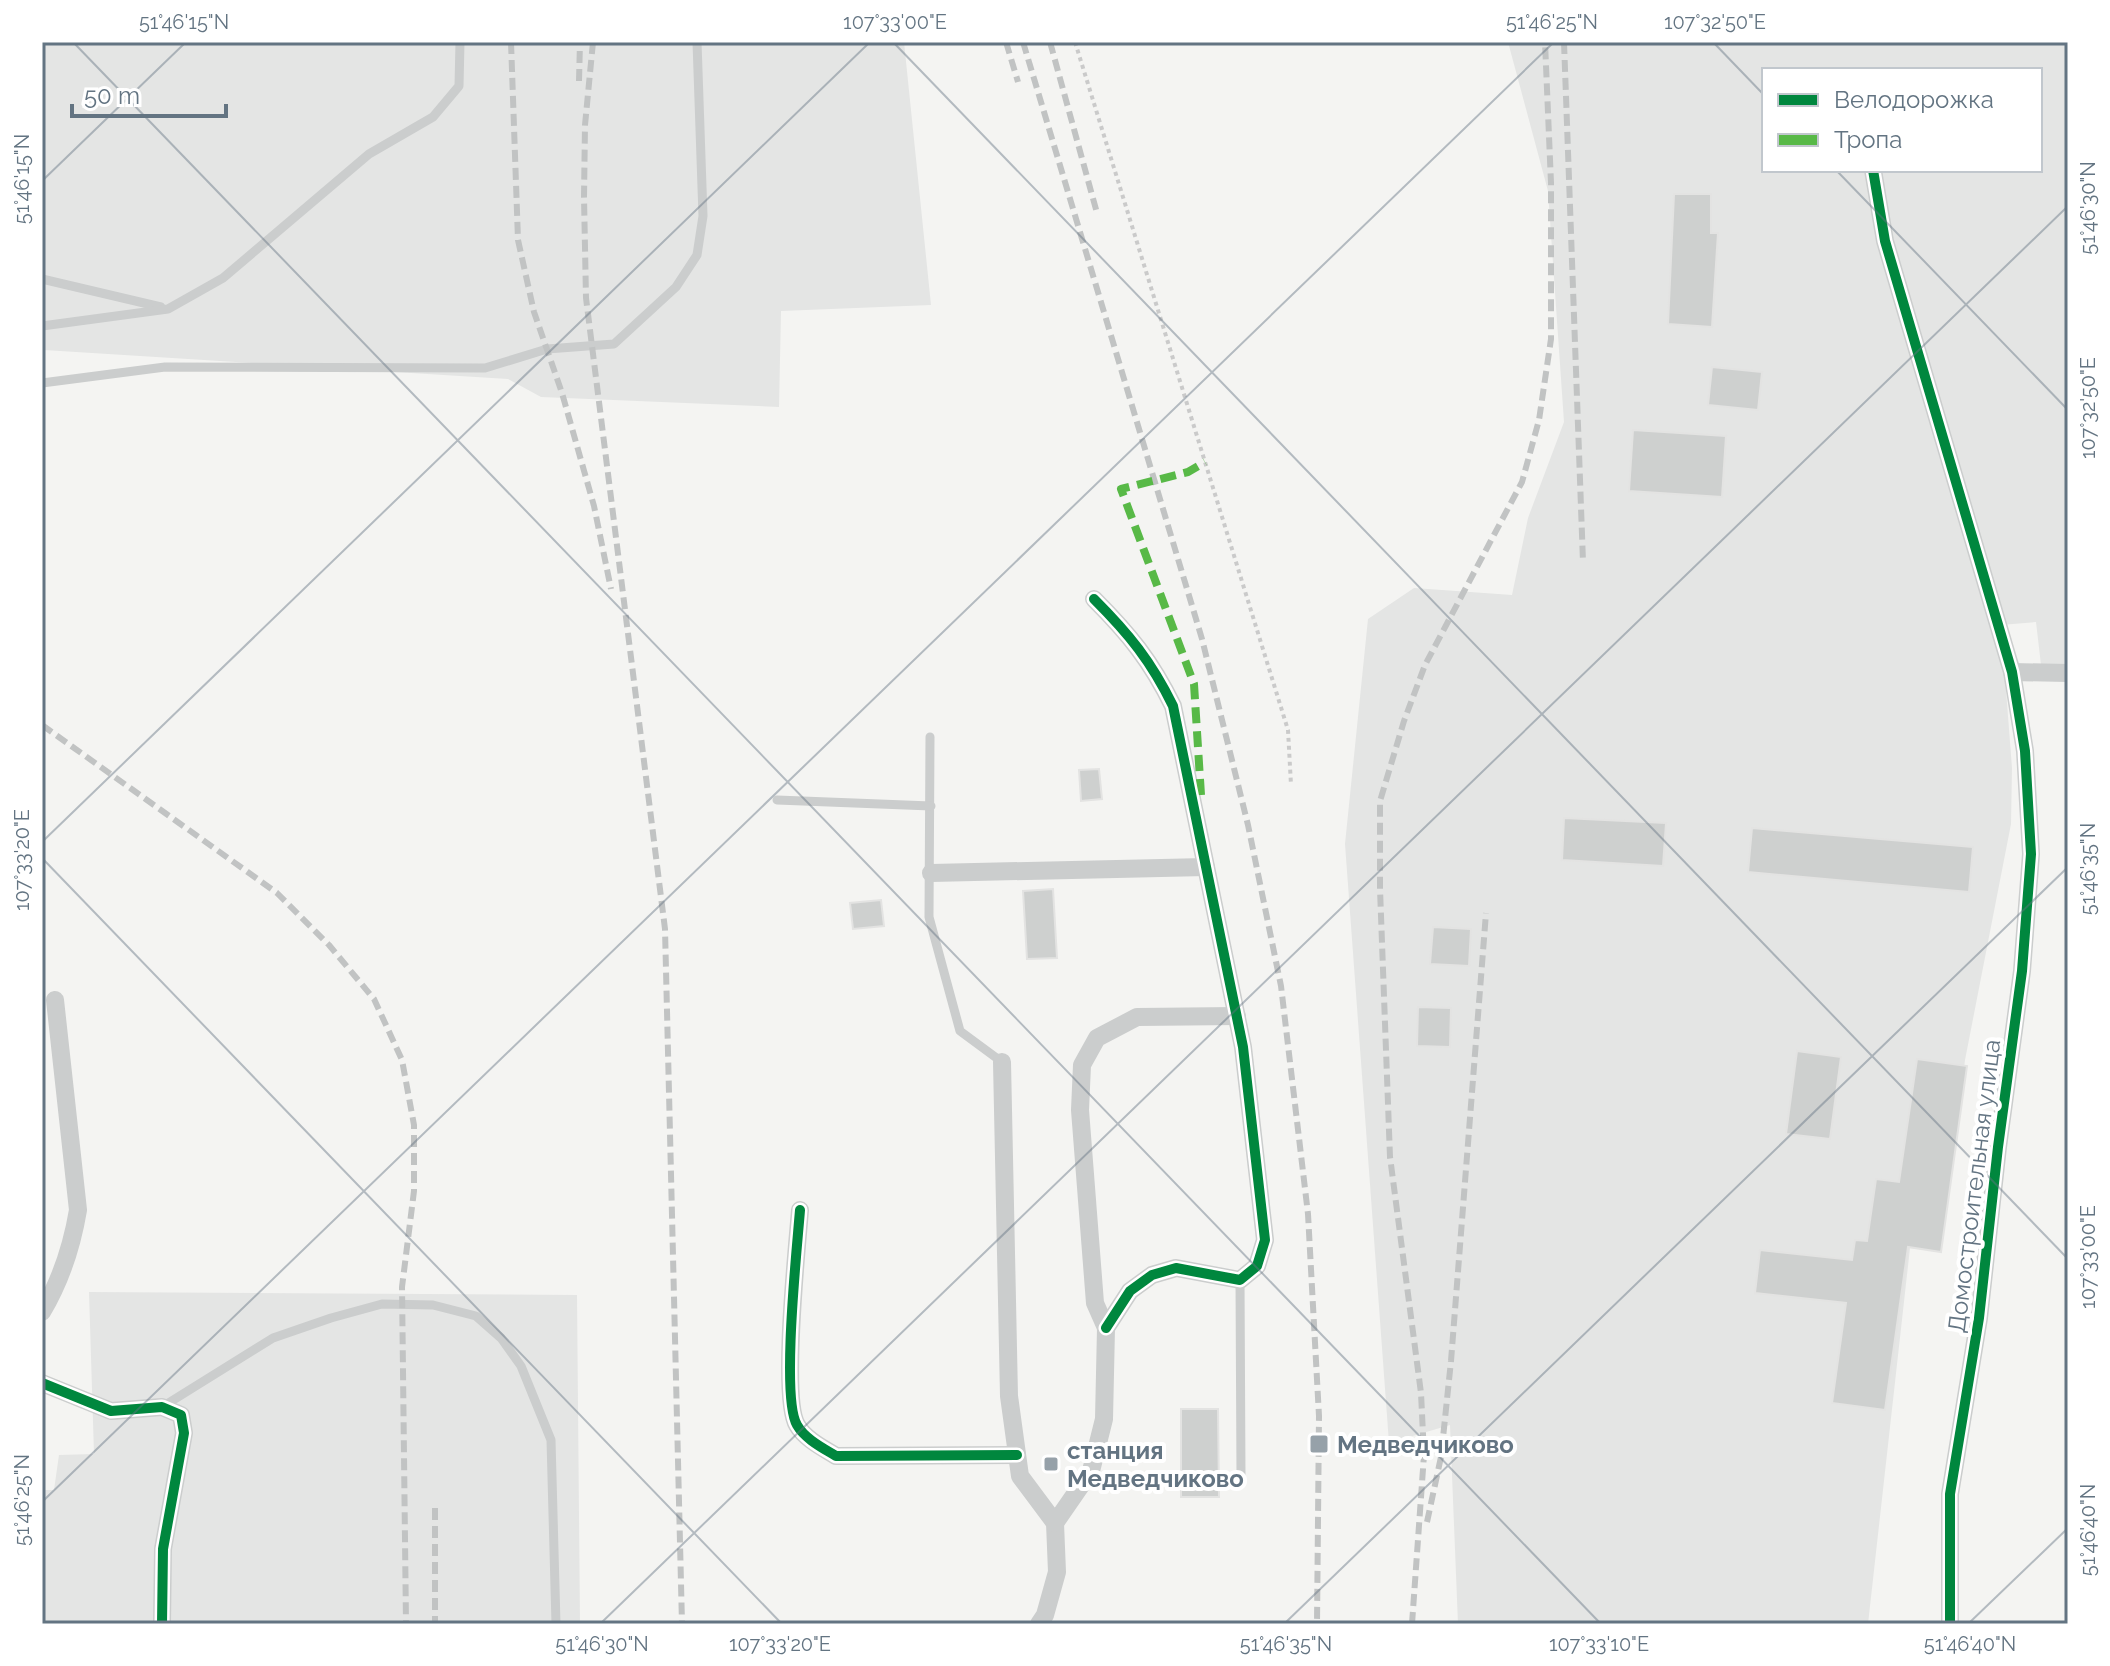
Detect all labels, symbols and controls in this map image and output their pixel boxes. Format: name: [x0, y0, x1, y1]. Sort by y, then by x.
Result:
text: 51°46'15"N: [139, 10, 229, 34]
text: 107°33'00"E: [843, 10, 947, 34]
text: 51°46'25"N: [1506, 10, 1598, 34]
text: 107°32'50"E: [1664, 10, 1766, 34]
scale bar: [72, 68, 226, 118]
legend: [1762, 68, 2042, 172]
text: 50 m: [84, 81, 140, 110]
text: Велодорожка: [1834, 85, 1994, 114]
text: Тропа: [1834, 125, 1902, 154]
text: 51°46'15"N: [10, 134, 34, 224]
text: 51°46'30"N: [2076, 161, 2100, 255]
text: 107°32'50"E: [2076, 357, 2100, 459]
text: 107°33'20"E: [10, 809, 34, 911]
text: 51°46'35"N: [2076, 823, 2100, 915]
street label: Домостроительная улица: [1942, 1038, 2006, 1334]
text: 107°33'00"E: [2076, 1205, 2100, 1309]
place label: Медведчиково: [1337, 1430, 1514, 1459]
marker: Медведчиково: [1308, 1433, 1330, 1455]
place label: станция Медведчиково: [1067, 1436, 1244, 1493]
text: 51°46'25"N: [10, 1454, 34, 1546]
marker: станция Медведчиково: [1042, 1455, 1060, 1473]
text: 51°46'40"N: [2076, 1484, 2100, 1576]
text: 51°46'30"N: [555, 1632, 649, 1656]
text: 107°33'20"E: [729, 1632, 831, 1656]
text: 51°46'35"N: [1240, 1632, 1332, 1656]
text: 107°33'10"E: [1549, 1632, 1649, 1656]
text: 51°46'40"N: [1924, 1632, 2016, 1656]

